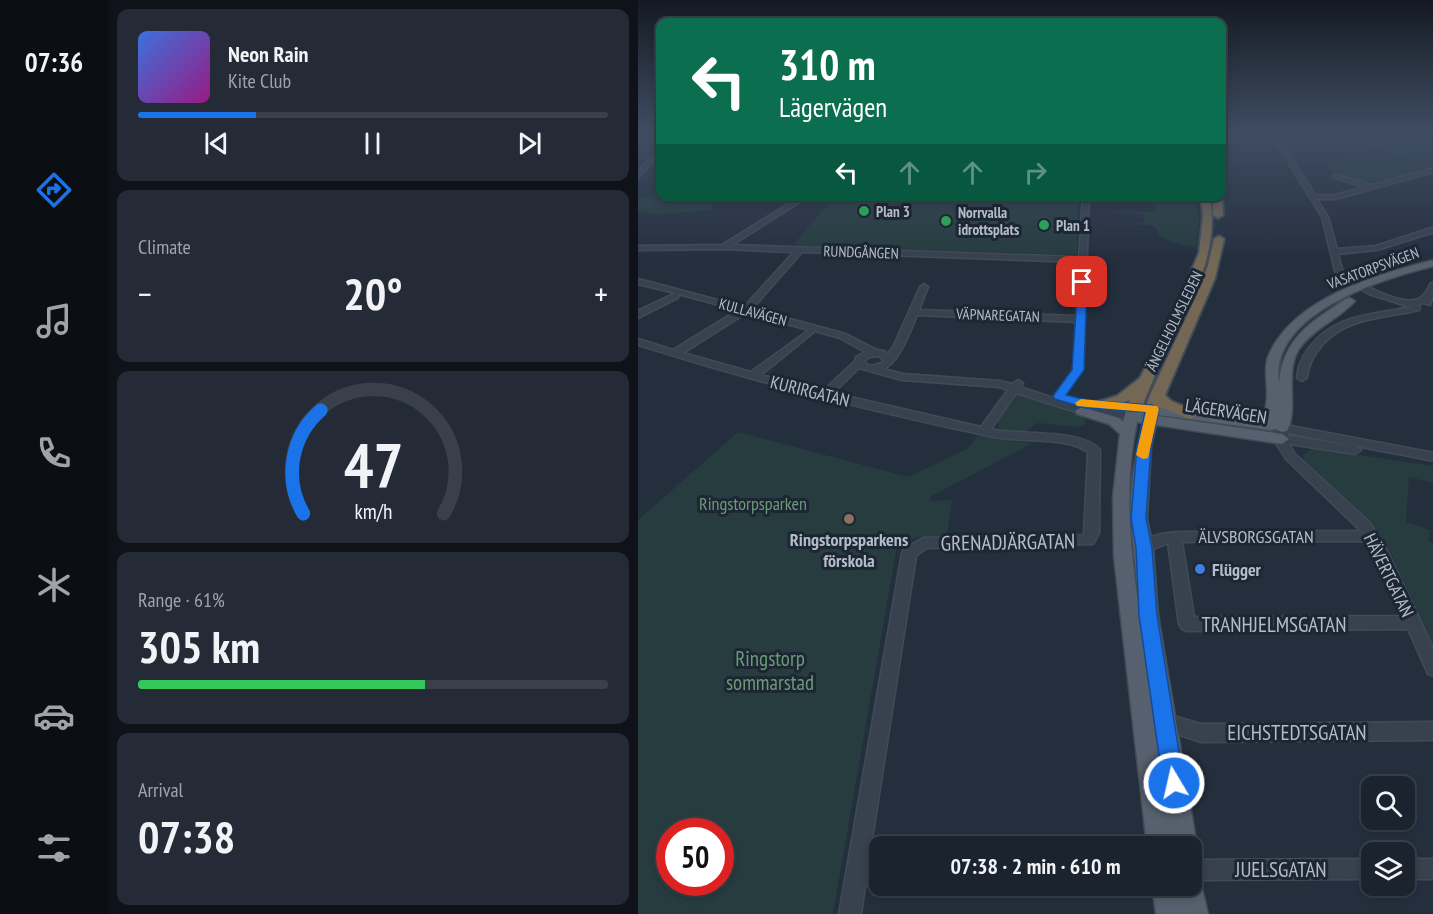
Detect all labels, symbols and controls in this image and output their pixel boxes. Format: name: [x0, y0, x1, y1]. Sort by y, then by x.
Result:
text: 310 m: [779, 37, 876, 92]
text: Neon Rain: [228, 40, 308, 68]
icon: left: [680, 42, 758, 120]
text: 07:36: [25, 45, 83, 79]
text: Kite Club: [228, 68, 291, 94]
text: Lägervägen: [779, 90, 887, 124]
icon: previous: [200, 127, 233, 160]
icon: pause: [356, 127, 389, 160]
icon: next: [513, 127, 546, 160]
icon: left: [830, 156, 863, 189]
icon: ahead: [893, 156, 926, 189]
icon: ahead: [956, 156, 989, 189]
icon: right: [1019, 156, 1052, 189]
icon: directions: [33, 169, 75, 211]
place label: Plan 3: [876, 202, 910, 221]
place label: Norrvalla idrottsplats: [958, 203, 1019, 239]
marker: Plan 3: [857, 204, 871, 218]
marker: Norrvalla idrottsplats: [939, 214, 953, 228]
place label: Plan 1: [1056, 216, 1090, 235]
marker: Plan 1: [1037, 218, 1051, 232]
text: Climate: [138, 234, 191, 260]
street label: RUNDGÅNGEN: [823, 241, 899, 263]
street label: VASATORPSVÄGEN: [1324, 243, 1421, 294]
pin: [1056, 256, 1107, 307]
text: 20°: [343, 264, 403, 322]
icon: arrive: [1065, 265, 1098, 298]
street label: ÄNGELHOLMSLEDEN: [1142, 268, 1206, 374]
text: −: [138, 272, 152, 315]
text: +: [594, 272, 608, 315]
street label: KULLAVÄGEN: [717, 294, 789, 330]
icon: music: [33, 300, 75, 342]
street label: VÄPNAREGATAN: [955, 304, 1040, 326]
street label: KURIRGATAN: [768, 370, 852, 412]
street label: LÄGERVÄGEN: [1184, 393, 1268, 429]
text: 47: [343, 424, 403, 505]
icon: phone: [33, 432, 75, 474]
park label: Ringstorpsparken: [699, 492, 807, 515]
text: km/h: [354, 497, 392, 525]
marker: Ringstorpsparkens förskola: [842, 512, 856, 526]
street label: ÄLVSBORGSGATAN: [1198, 525, 1314, 548]
street label: GRENADJÄRGATAN: [940, 527, 1076, 557]
place label: Ringstorpsparkens förskola: [790, 528, 908, 572]
street label: HÄVERTGATAN: [1359, 529, 1419, 621]
place label: Flügger: [1212, 558, 1262, 581]
marker: Flügger: [1193, 562, 1207, 576]
icon: climate: [33, 564, 75, 606]
text: Range · 61%: [138, 587, 225, 613]
street label: TRANHJELMSGATAN: [1201, 611, 1347, 638]
text: 305 km: [138, 617, 260, 675]
park label: Ringstorp sommarstad: [726, 645, 814, 696]
icon: car: [33, 695, 75, 737]
street label: EICHSTEDTSGATAN: [1227, 719, 1367, 746]
position arrow: [1142, 751, 1206, 815]
map controls: [1361, 776, 1415, 896]
button: search: [1361, 776, 1415, 830]
text: Arrival: [138, 777, 183, 803]
text: 07:38: [138, 807, 235, 865]
speed limit sign: 50: [656, 818, 734, 896]
icon: filters: [33, 827, 75, 869]
button: layers: [1361, 842, 1415, 896]
text: 07:38 · 2 min · 610 m: [950, 852, 1121, 880]
street label: JUELSGATAN: [1234, 856, 1327, 883]

